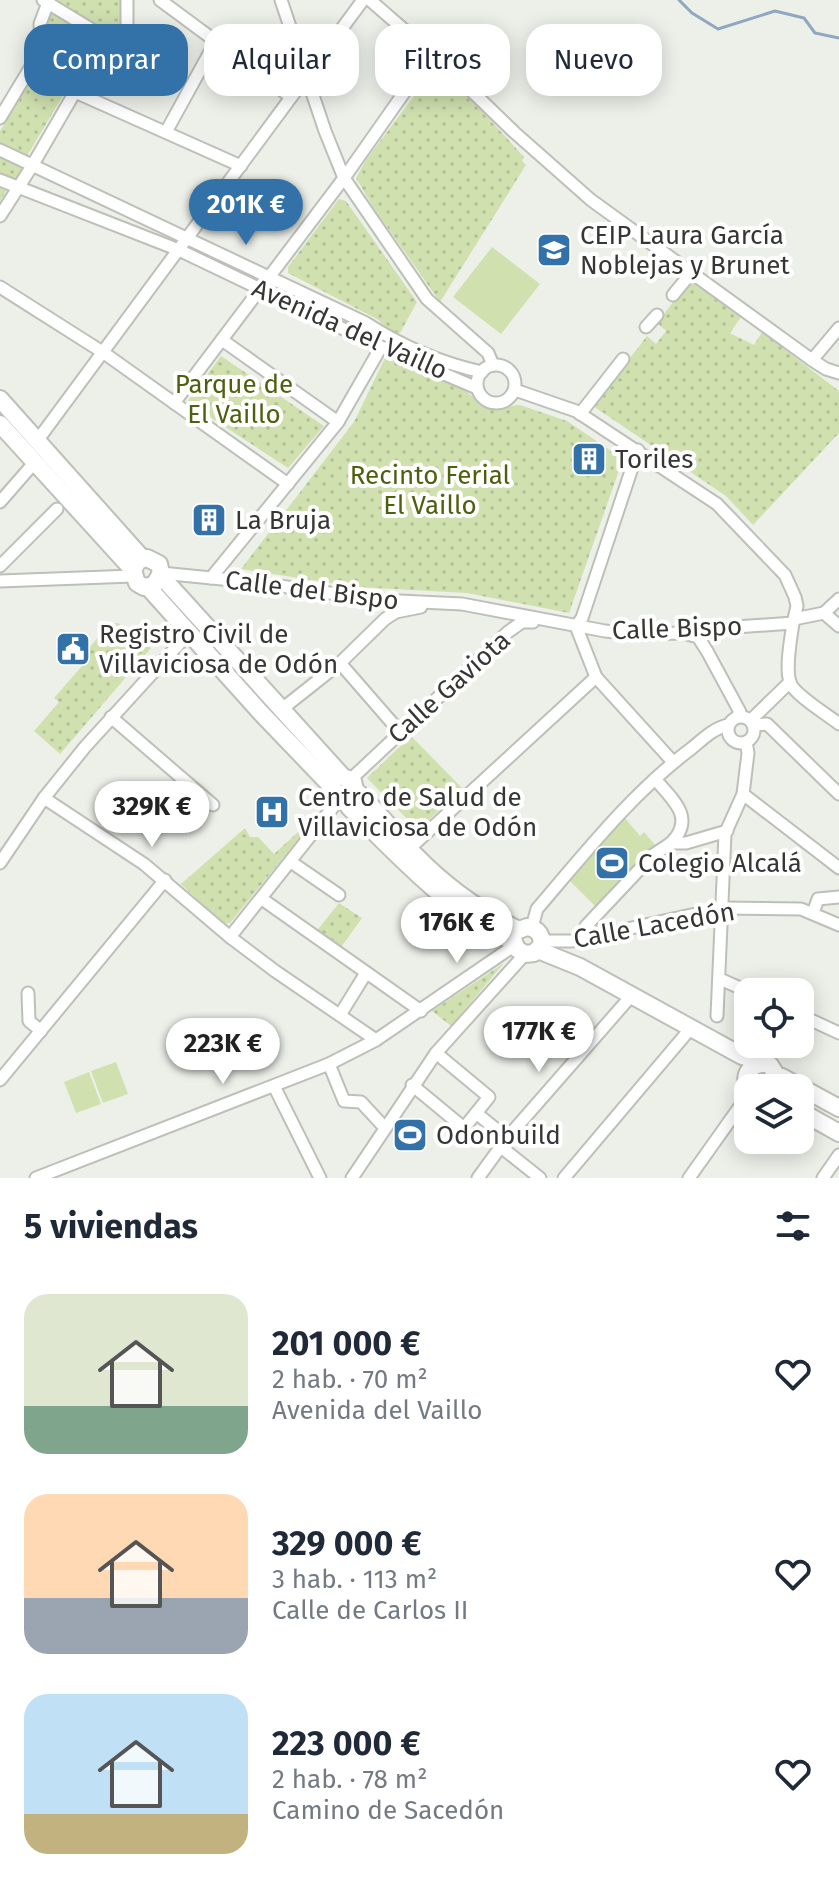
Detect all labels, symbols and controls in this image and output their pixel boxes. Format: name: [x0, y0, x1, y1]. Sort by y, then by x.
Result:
chip: Comprar: [24, 24, 188, 96]
chip: Alquilar: [204, 24, 359, 96]
chip: Filtros: [375, 24, 510, 96]
chip: Nuevo: [526, 24, 662, 96]
pin: 201K €: [181, 179, 311, 247]
text: 201K €: [207, 189, 285, 220]
place label: CEIP Laura García Noblejas y Brunet: [580, 220, 790, 281]
school or university icon: CEIP Laura García Noblejas y Brunet: [535, 231, 573, 269]
street label: Avenida del Vaillo: [247, 273, 452, 386]
park label: Parque de El Vaillo: [175, 369, 293, 430]
building icon: Toriles: [570, 440, 608, 478]
place label: Toriles: [615, 444, 693, 475]
park label: Recinto Ferial El Vaillo: [350, 460, 511, 521]
building icon: La Bruja: [190, 501, 228, 539]
place label: La Bruja: [235, 505, 331, 536]
street label: Calle del Bispo: [223, 564, 400, 617]
street label: Calle Bispo: [611, 611, 743, 646]
place label: Registro Civil de Villaviciosa de Odón: [99, 619, 338, 680]
street label: Calle Gaviota: [382, 625, 517, 750]
public building icon: Registro Civil de Villaviciosa de Odón: [54, 630, 92, 668]
pin: 329K €: [87, 781, 217, 849]
place label: Centro de Salud de Villaviciosa de Odón: [298, 782, 537, 843]
text: 329K €: [113, 791, 192, 822]
hospital icon: Centro de Salud de Villaviciosa de Odón: [253, 793, 291, 831]
sports icon: Colegio Alcalá: [593, 844, 631, 882]
place label: Colegio Alcalá: [638, 848, 802, 879]
street label: Calle Lacedón: [571, 896, 737, 955]
pin: 176K €: [392, 897, 522, 965]
text: 176K €: [419, 907, 495, 938]
map controls: [734, 978, 814, 1154]
button: locate: [734, 978, 814, 1058]
pin: 177K €: [474, 1006, 604, 1074]
text: 177K €: [502, 1016, 576, 1047]
pin: 223K €: [158, 1018, 288, 1086]
text: 223K €: [184, 1028, 262, 1059]
button: layers: [734, 1074, 814, 1154]
sports icon: Odonbuild: [391, 1116, 429, 1154]
place label: Odonbuild: [436, 1120, 561, 1151]
icon: filters: [771, 1204, 815, 1248]
text: 5 viviendas: [24, 1206, 198, 1247]
text: 201 000 €: [272, 1323, 420, 1364]
icon: home: [88, 1326, 184, 1422]
icon: heart: [771, 1352, 815, 1396]
text: 2 hab. · 70 m²: [272, 1364, 428, 1395]
text: Avenida del Vaillo: [272, 1395, 482, 1426]
text: 329 000 €: [272, 1523, 422, 1564]
icon: home: [88, 1526, 184, 1622]
icon: heart: [771, 1552, 815, 1596]
text: 3 hab. · 113 m²: [272, 1564, 437, 1595]
text: Calle de Carlos II: [272, 1595, 468, 1626]
text: 223 000 €: [272, 1723, 421, 1764]
icon: home: [88, 1726, 184, 1822]
icon: heart: [771, 1752, 815, 1796]
text: 2 hab. · 78 m²: [272, 1764, 427, 1795]
text: Camino de Sacedón: [272, 1795, 504, 1826]

